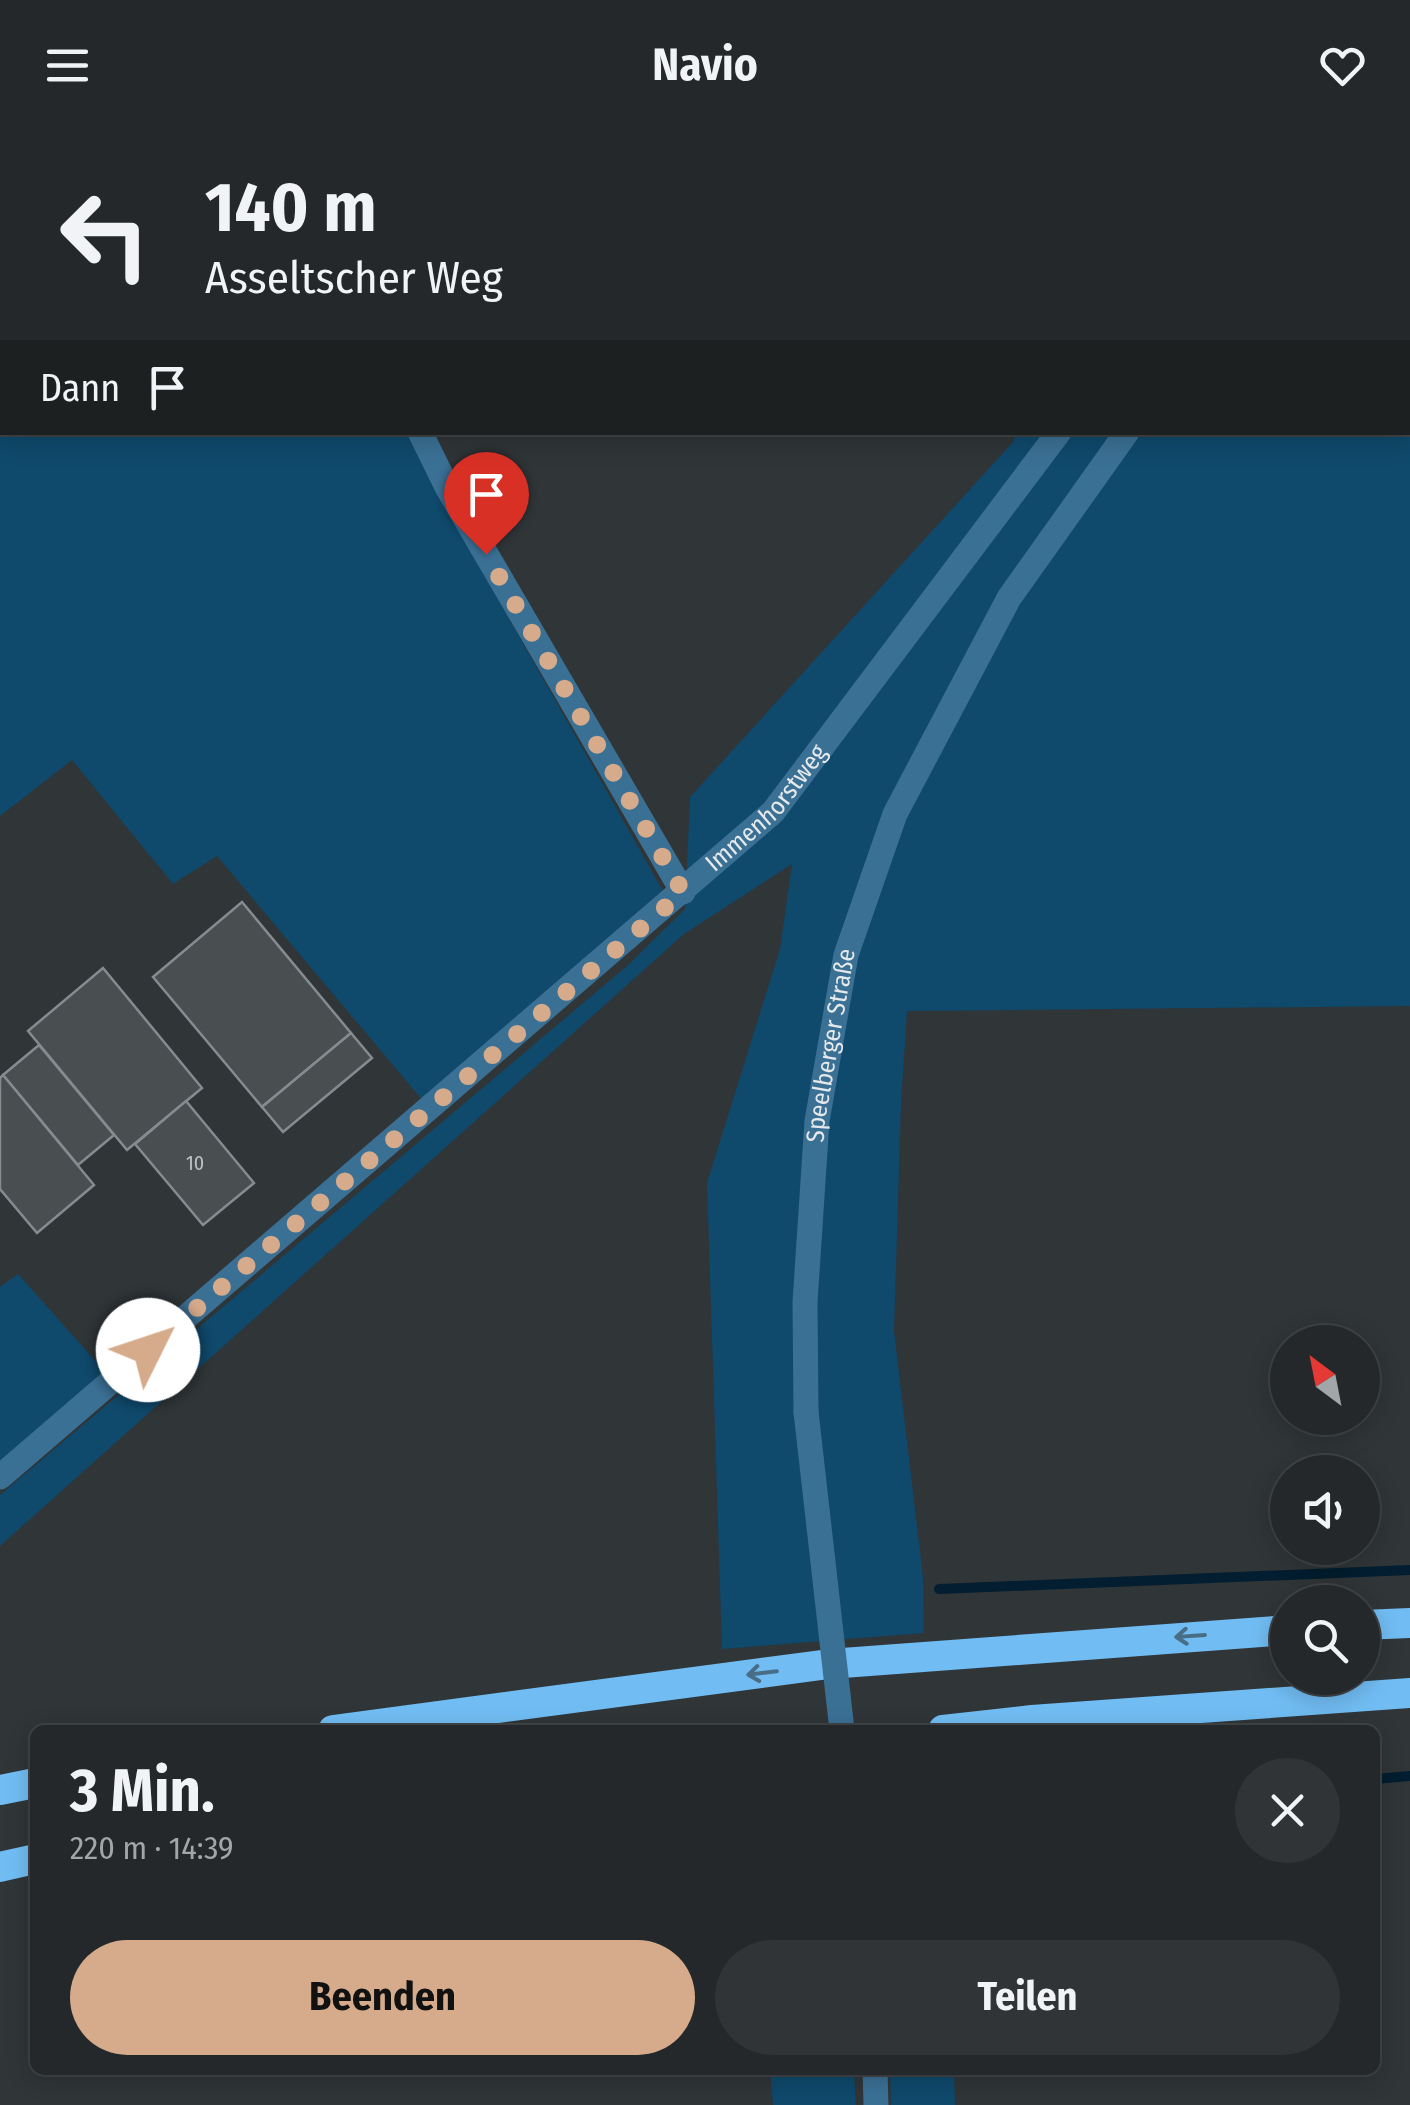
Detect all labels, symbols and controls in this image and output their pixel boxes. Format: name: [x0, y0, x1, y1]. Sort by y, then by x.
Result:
icon: menu: [40, 38, 95, 93]
text: Navio: [652, 38, 758, 92]
icon: heart: [1315, 38, 1370, 93]
text: 140 m: [205, 166, 377, 250]
icon: left: [40, 170, 170, 300]
text: Asseltscher Weg: [205, 251, 503, 305]
icon: arrive: [140, 360, 195, 415]
text: Dann: [40, 365, 120, 411]
pin: [444, 452, 529, 555]
icon: arrive: [459, 467, 514, 522]
street label: Immenhorstweg: [700, 738, 834, 878]
street label: Speelberger Straße: [801, 946, 862, 1143]
house number: 10: [186, 1151, 204, 1175]
position arrow: [96, 1298, 200, 1402]
north arrow: [1270, 1325, 1380, 1435]
map controls: [1270, 1325, 1380, 1695]
button: sound: [1270, 1455, 1380, 1565]
button: search: [1270, 1585, 1380, 1695]
one-way arrow: [1175, 1627, 1207, 1646]
one-way arrow: [746, 1664, 779, 1683]
text: 3 Min.: [70, 1755, 215, 1827]
button: close: [1235, 1758, 1340, 1863]
text: 220 m · 14:39: [70, 1829, 234, 1867]
button: Beenden: [70, 1940, 695, 2055]
button: Teilen: [715, 1940, 1340, 2055]

